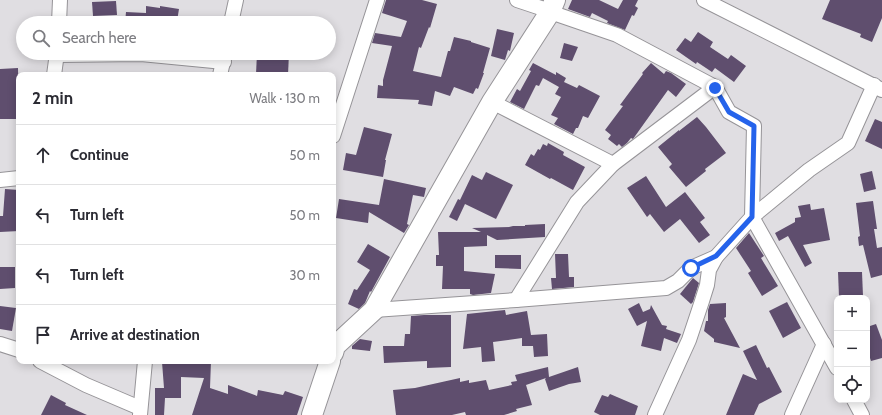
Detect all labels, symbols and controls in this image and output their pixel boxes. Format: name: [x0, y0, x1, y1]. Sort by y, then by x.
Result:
search box: [16, 16, 336, 60]
icon: search: [30, 27, 52, 49]
text: Search here: [62, 29, 137, 47]
route end: [706, 79, 724, 97]
text: 2 min: [32, 88, 73, 108]
text: Walk · 130 m: [249, 90, 320, 106]
icon: ahead: [32, 144, 54, 166]
text: Continue: [70, 146, 129, 164]
text: 50 m: [290, 147, 320, 163]
icon: left: [32, 204, 54, 226]
text: Turn left: [70, 206, 124, 224]
text: 50 m: [290, 207, 320, 223]
route start: [682, 259, 700, 277]
icon: left: [32, 264, 54, 286]
text: Turn left: [70, 266, 124, 284]
text: 30 m: [290, 267, 320, 283]
map controls: [834, 295, 870, 403]
button: +: [834, 295, 870, 331]
icon: arrive: [32, 324, 54, 346]
text: Arrive at destination: [70, 326, 200, 344]
button: −: [834, 331, 870, 367]
button: locate: [834, 367, 870, 403]

